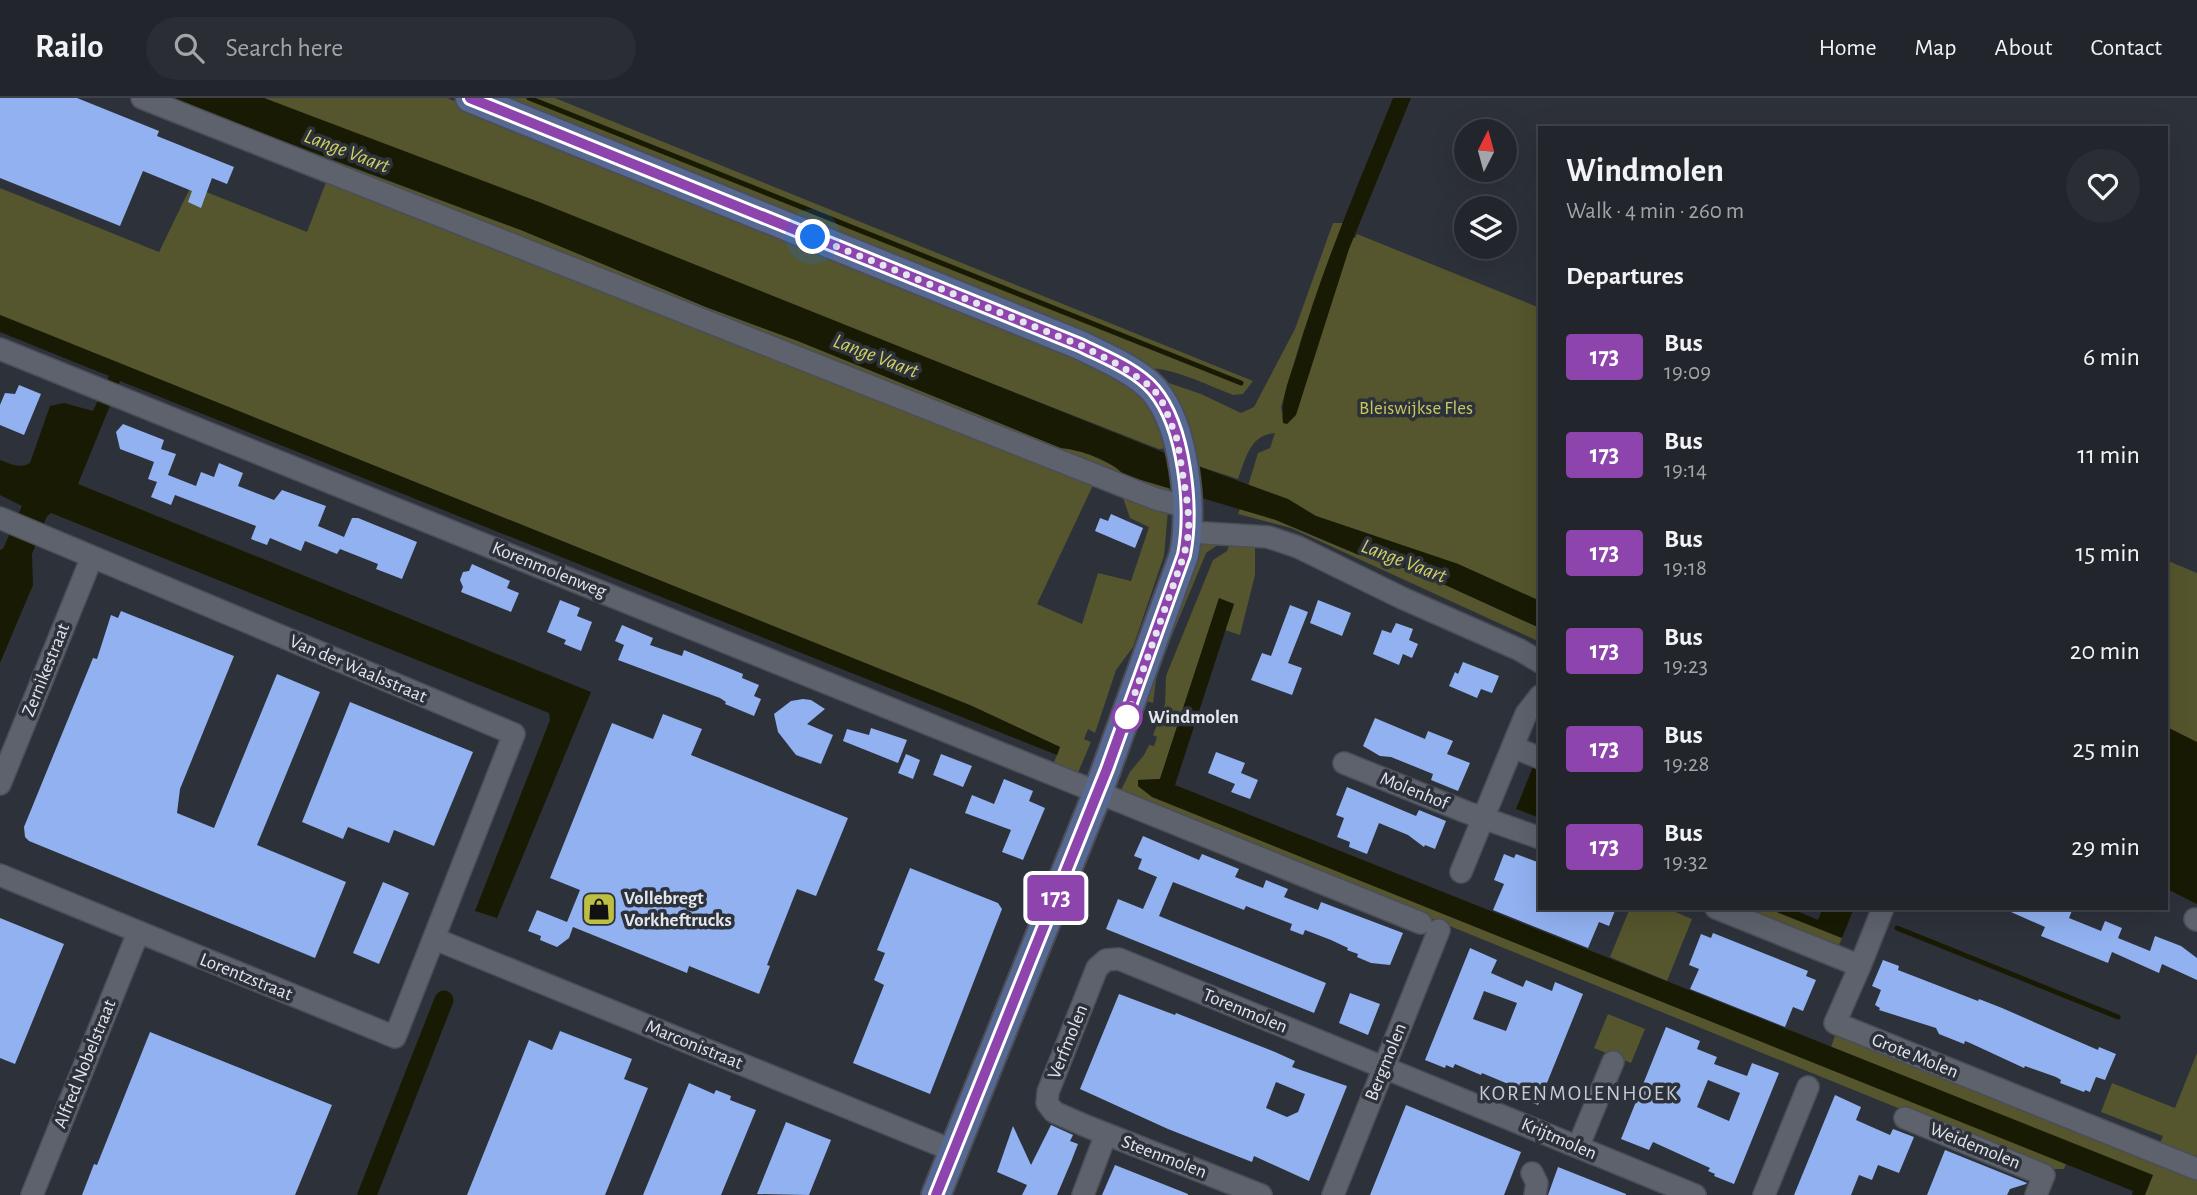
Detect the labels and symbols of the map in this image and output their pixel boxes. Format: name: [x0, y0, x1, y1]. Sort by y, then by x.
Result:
north arrow: [1454, 119, 1517, 182]
water label: Lange Vaart: [301, 125, 393, 177]
your location: [795, 219, 830, 254]
water label: Lange Vaart: [830, 330, 922, 382]
park label: Bleiswijkse Fles: [1359, 399, 1473, 418]
water label: Lange Vaart: [1358, 535, 1450, 587]
street label: Korenmolenweg: [489, 538, 610, 602]
street label: Zernikestraat: [19, 621, 73, 719]
street label: Van der Waalsstraat: [287, 632, 429, 706]
marker: Windmolen: [1112, 702, 1142, 732]
place label: Windmolen: [1148, 708, 1239, 727]
street label: Molenhof: [1377, 769, 1452, 814]
line badge: 173: [1016, 875, 1096, 921]
place label: Vollebregt Vorkheftrucks: [624, 889, 732, 930]
shop icon: Vollebregt Vorkheftrucks: [580, 890, 618, 928]
street label: Lorentzstraat: [197, 950, 295, 1004]
street label: Torenmolen: [1200, 985, 1290, 1037]
street label: Alfred Nobelstraat: [51, 997, 119, 1131]
street label: Verfmolen: [1045, 1002, 1091, 1082]
street label: Marconistraat: [643, 1017, 745, 1073]
street label: Bergmolen: [1362, 1020, 1410, 1104]
street label: Grote Molen: [1869, 1030, 1961, 1082]
district label: KORENMOLENHOEK: [1479, 1083, 1679, 1104]
street label: Krijtmolen: [1519, 1115, 1599, 1163]
street label: Weidemolen: [1927, 1119, 2023, 1173]
street label: Steenmolen: [1119, 1132, 1209, 1182]

